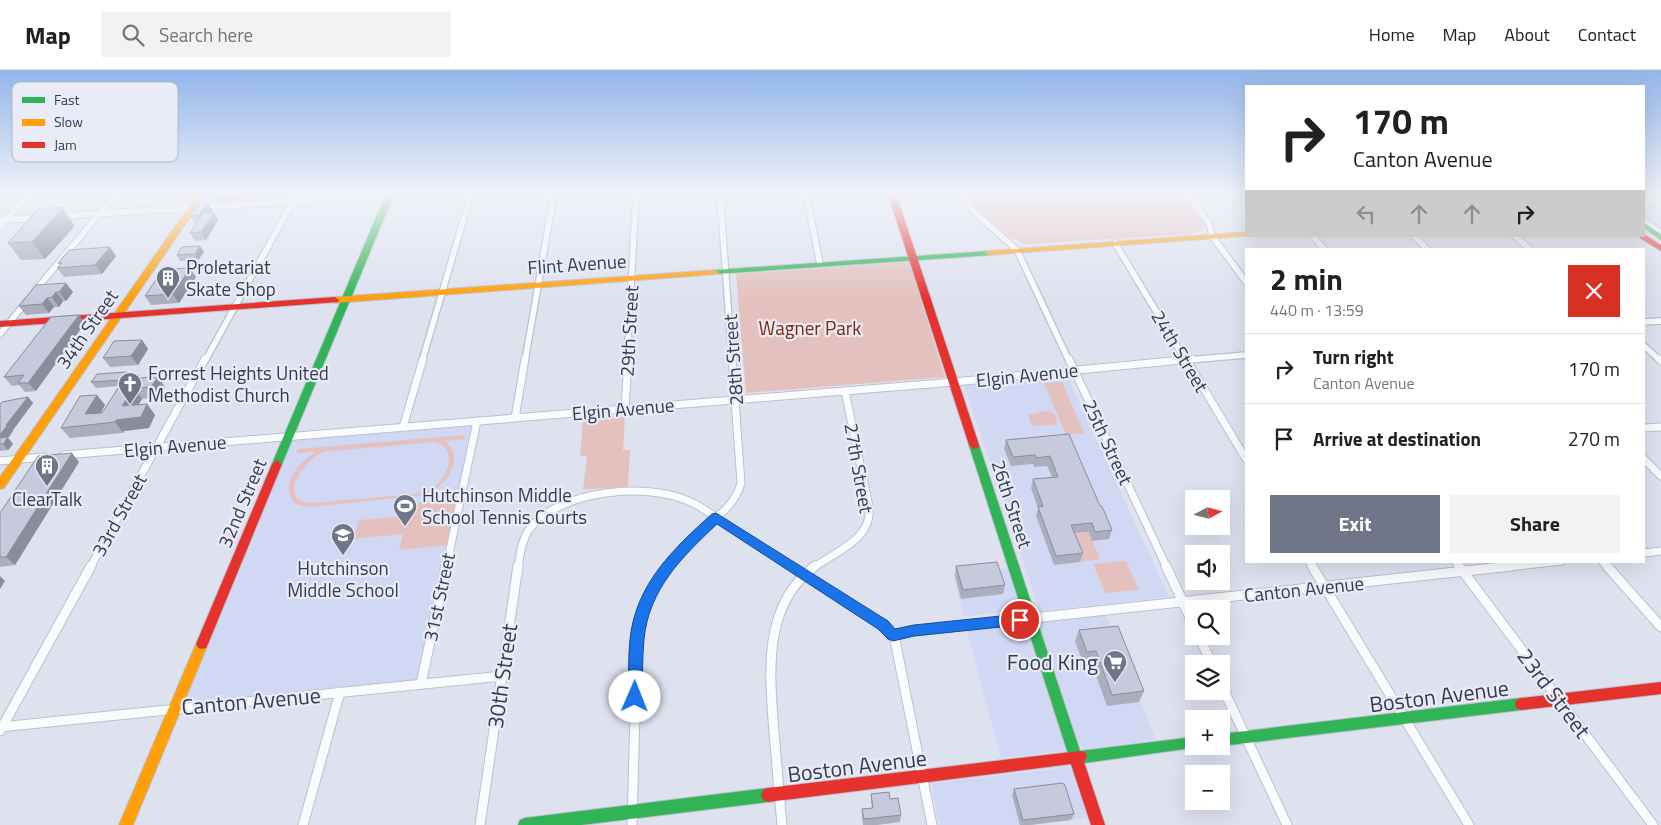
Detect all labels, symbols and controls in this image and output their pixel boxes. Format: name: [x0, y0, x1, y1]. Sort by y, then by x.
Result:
search box: [101, 12, 451, 57]
text: Map: [25, 17, 71, 53]
text: Search here: [159, 20, 253, 49]
icon: search: [119, 21, 147, 49]
text: Home: [1369, 21, 1415, 48]
text: Map: [1443, 21, 1476, 48]
text: About: [1504, 21, 1550, 48]
text: Contact: [1578, 21, 1636, 48]
legend: [12, 82, 178, 162]
text: Fast: [54, 89, 79, 110]
text: 170 m: [1353, 94, 1449, 148]
icon: right: [1270, 105, 1335, 170]
text: Slow: [54, 111, 83, 132]
text: Jam: [54, 134, 77, 155]
text: Canton Avenue: [1353, 142, 1493, 176]
icon: left: [1352, 200, 1380, 228]
icon: ahead: [1405, 200, 1433, 228]
icon: ahead: [1458, 200, 1486, 228]
icon: right: [1511, 200, 1539, 228]
street label: Flint Avenue: [527, 246, 627, 281]
place label: Proletariat Skate Shop: [186, 252, 276, 303]
text: 2 min: [1270, 256, 1343, 302]
building icon: Proletariat Skate Shop: [155, 265, 181, 299]
button: close: [1568, 265, 1620, 317]
street label: 34th Street: [49, 283, 125, 374]
street label: 29th Street: [612, 284, 645, 377]
text: 440 m · 13:59: [1270, 298, 1364, 322]
street label: 24th Street: [1144, 304, 1217, 398]
street label: 28th Street: [715, 313, 750, 407]
park label: Wagner Park: [759, 313, 861, 342]
text: Turn right: [1313, 342, 1394, 371]
text: 170 m: [1568, 354, 1620, 383]
street label: Elgin Avenue: [974, 355, 1080, 394]
icon: right: [1270, 355, 1298, 383]
place label: Forrest Heights United Methodist Church: [148, 358, 329, 409]
church icon: Forrest Heights United Methodist Church: [117, 371, 143, 405]
text: Canton Avenue: [1313, 371, 1415, 395]
street label: Elgin Avenue: [571, 390, 675, 427]
street label: 25th Street: [1076, 394, 1141, 490]
street label: 27th Street: [837, 420, 882, 516]
text: Arrive at destination: [1313, 424, 1481, 453]
text: 270 m: [1568, 424, 1620, 453]
icon: arrive: [1270, 425, 1298, 453]
street label: Elgin Avenue: [123, 427, 227, 464]
building icon: ClearTalk: [34, 453, 60, 487]
street label: 32nd Street: [210, 453, 274, 552]
street label: 26th Street: [985, 456, 1040, 552]
street label: 33rd Street: [84, 468, 153, 562]
place label: Hutchinson Middle School Tennis Courts: [422, 480, 587, 531]
place label: ClearTalk: [12, 484, 82, 513]
north arrow: [1185, 490, 1230, 535]
map controls: [1185, 490, 1230, 810]
sports icon: Hutchinson Middle School Tennis Courts: [392, 493, 418, 527]
button: Exit: [1270, 495, 1440, 553]
button: Share: [1450, 495, 1620, 553]
school or university icon: Hutchinson Middle School: [330, 522, 356, 556]
button: sound: [1185, 545, 1230, 590]
street label: 31st Street: [415, 550, 462, 644]
place label: Hutchinson Middle School: [287, 553, 399, 604]
street label: Canton Avenue: [1242, 568, 1365, 609]
pin: [999, 599, 1041, 641]
button: search: [1185, 600, 1230, 645]
icon: arrive: [1006, 606, 1034, 634]
street label: 30th Street: [478, 621, 526, 731]
street label: 23rd Street: [1509, 641, 1599, 745]
place label: Food King: [1007, 645, 1098, 679]
supermarket icon: Food King: [1102, 649, 1128, 683]
button: layers: [1185, 655, 1230, 700]
position arrow: [608, 670, 660, 722]
street label: Boston Avenue: [1367, 671, 1511, 721]
street label: Canton Avenue: [180, 678, 322, 724]
button: +: [1185, 710, 1230, 755]
street label: Boston Avenue: [785, 741, 929, 791]
button: −: [1185, 765, 1230, 810]

